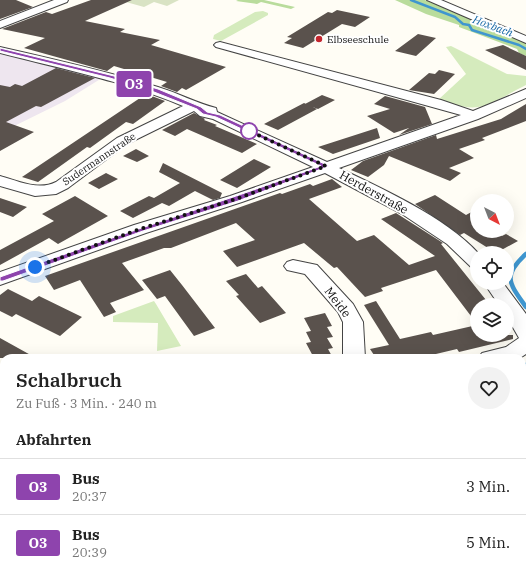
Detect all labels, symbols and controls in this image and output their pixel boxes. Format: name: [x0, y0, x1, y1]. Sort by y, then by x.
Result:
water label: Hoxbach: [470, 12, 515, 40]
place label: Elbseeschule: [327, 33, 389, 46]
marker: Elbseeschule: [314, 34, 324, 44]
line badge: O3: [116, 71, 152, 97]
text: O3: [124, 75, 144, 93]
unlabelled marker: [240, 122, 258, 140]
street label: Sudermannstraße: [60, 130, 138, 188]
street label: Herderstraße: [337, 167, 411, 217]
north arrow: [470, 194, 514, 238]
map controls: [470, 194, 514, 342]
button: locate: [470, 246, 514, 290]
your location: [25, 257, 45, 277]
street label: Meide: [322, 284, 354, 320]
button: layers: [470, 298, 514, 342]
button: heart: [468, 367, 510, 409]
text: Schalbruch: [16, 368, 122, 392]
text: Zu Fuß · 3 Min. · 240 m: [16, 395, 157, 412]
text: Abfahrten: [16, 430, 91, 449]
text: Bus: [72, 469, 100, 488]
text: 3 Min.: [466, 477, 510, 496]
text: O3: [28, 478, 48, 496]
text: 20:37: [72, 488, 107, 505]
text: Bus: [72, 525, 100, 544]
text: 5 Min.: [466, 533, 510, 552]
text: O3: [28, 534, 48, 552]
text: 20:39: [72, 544, 107, 561]

